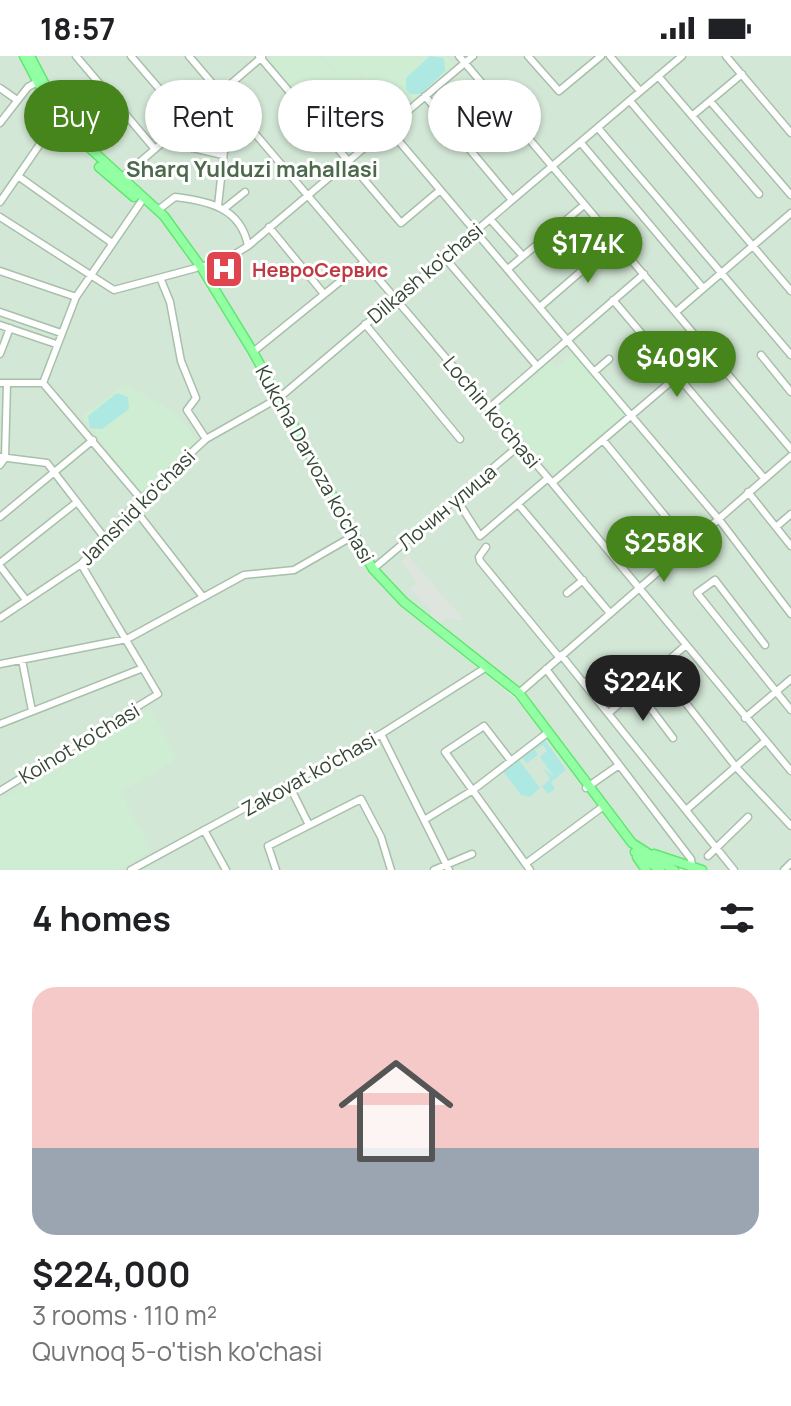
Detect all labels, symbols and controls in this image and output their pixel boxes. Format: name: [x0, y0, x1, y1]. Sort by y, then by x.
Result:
text: 18:57: [40, 8, 115, 49]
chip: Buy: [24, 80, 129, 152]
chip: Rent: [145, 80, 262, 152]
chip: Filters: [278, 80, 412, 152]
chip: New: [428, 80, 541, 152]
district label: Sharq Yulduzi mahallasi: [126, 154, 378, 184]
street label: Dilkash ko'chasi: [361, 217, 489, 329]
pin: $174K: [532, 217, 644, 285]
text: $174K: [551, 225, 625, 261]
hospital icon: НевроСервис: [203, 248, 245, 290]
place label: НевроСервис: [252, 256, 388, 283]
pin: $409K: [621, 331, 733, 399]
text: $409K: [636, 339, 718, 375]
street label: Lochin ko'chasi: [437, 350, 547, 474]
street label: Kukcha Darvoza ko'chasi: [249, 360, 381, 568]
street label: Jamshid ko'chasi: [73, 443, 201, 571]
street label: Лочин улица: [392, 458, 502, 556]
pin: $258K: [608, 516, 720, 584]
text: $258K: [624, 524, 704, 560]
pin: $224K: [587, 655, 699, 723]
text: $224K: [603, 663, 683, 699]
street label: Koinot ko'chasi: [14, 696, 144, 790]
street label: Zakovat ko'chasi: [237, 726, 381, 822]
text: 4 homes: [32, 895, 171, 941]
icon: filters: [715, 896, 759, 940]
icon: home: [324, 1039, 468, 1183]
text: $224,000: [32, 1251, 191, 1297]
text: 3 rooms · 110 m²: [32, 1297, 217, 1333]
text: Quvnoq 5-o'tish ko'chasi: [32, 1333, 323, 1369]

